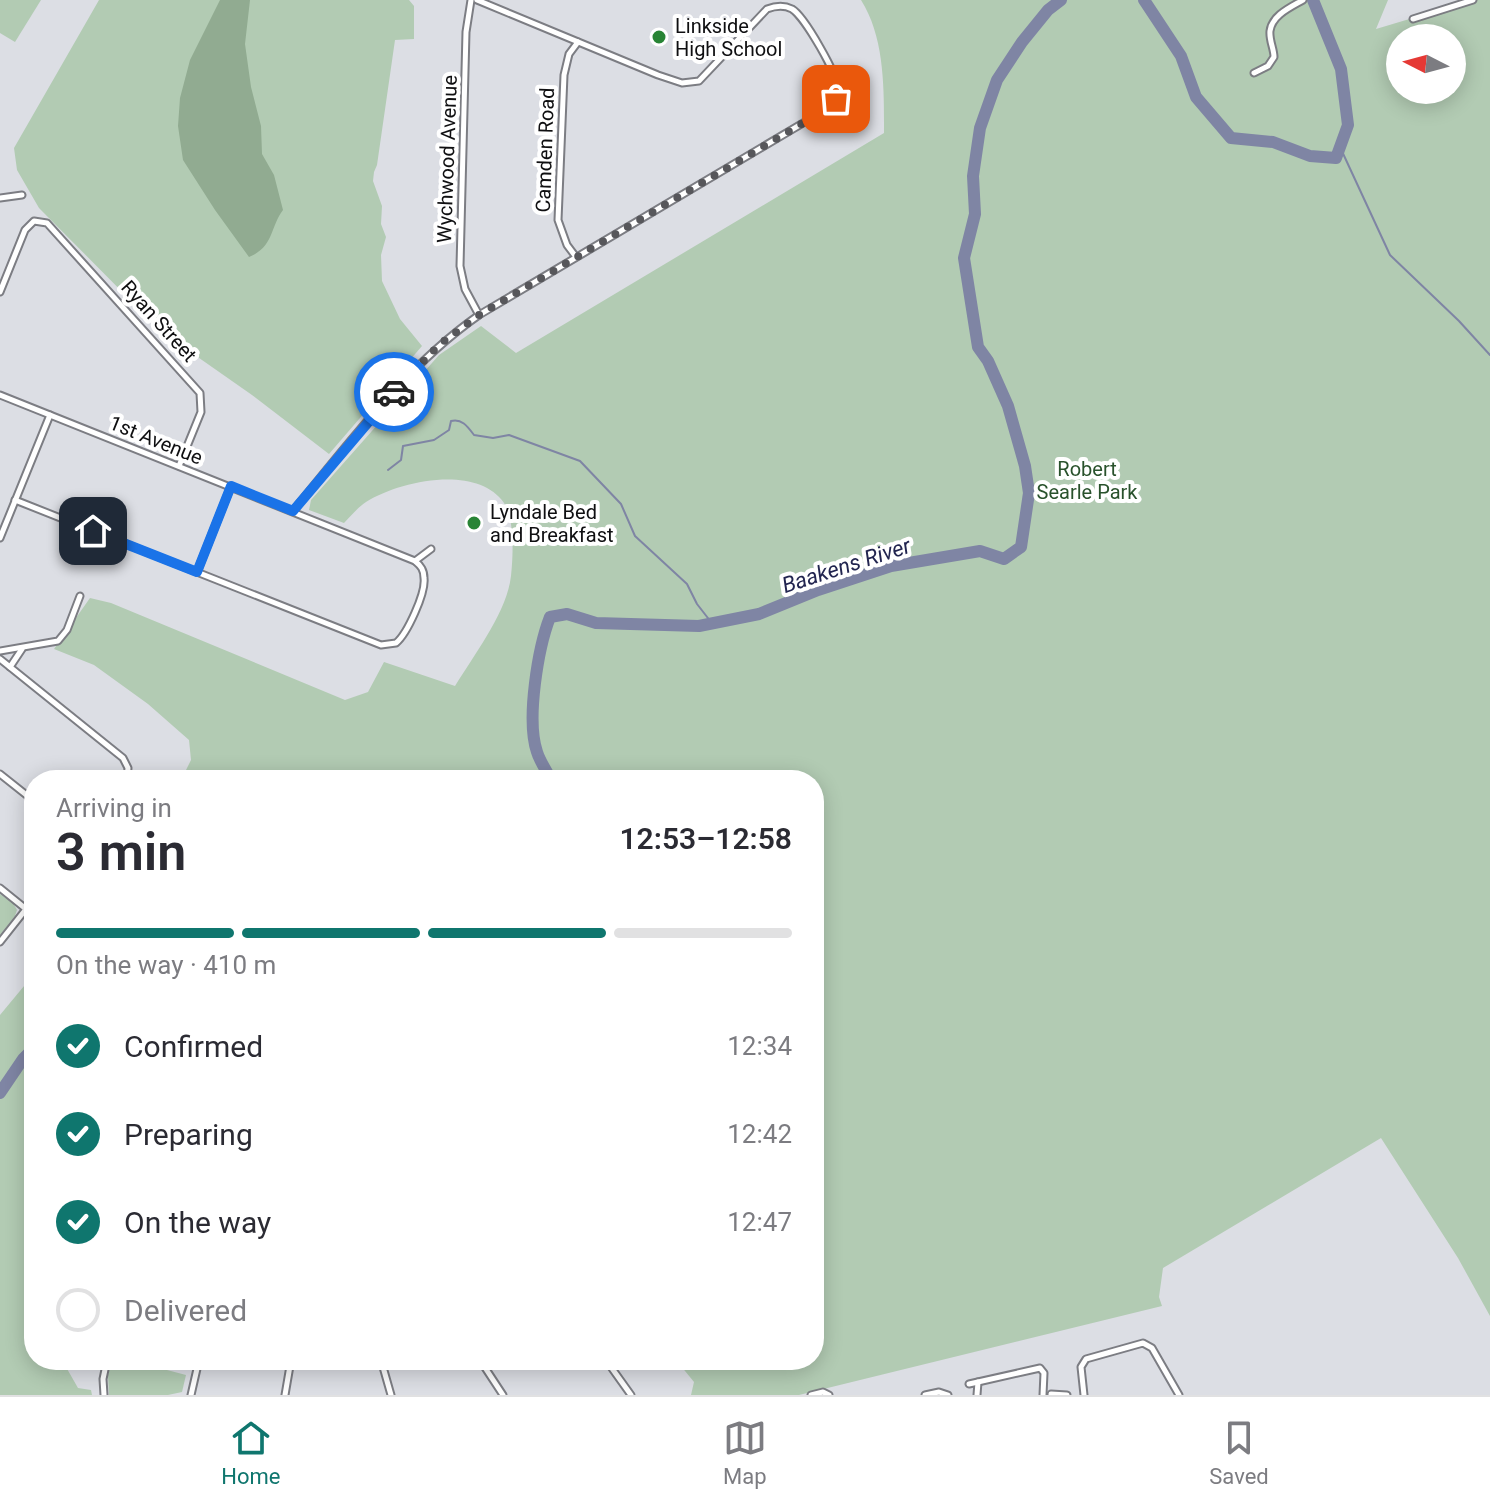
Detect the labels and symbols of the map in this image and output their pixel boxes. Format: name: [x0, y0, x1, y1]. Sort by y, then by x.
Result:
place label: Linkside High School: [675, 14, 782, 61]
north arrow: [1386, 24, 1466, 104]
marker: Linkside High School: [650, 28, 668, 46]
pin: [802, 65, 870, 133]
street label: Wychwood Avenue: [432, 75, 462, 243]
street label: Camden Road: [531, 87, 559, 213]
street label: Ryan Street: [116, 275, 202, 367]
courier: [354, 352, 434, 432]
street label: 1st Avenue: [106, 410, 206, 470]
park label: Robert Searle Park: [1037, 457, 1138, 504]
pin: [59, 497, 127, 565]
place label: Lyndale Bed and Breakfast: [490, 500, 614, 547]
marker: Lyndale Bed and Breakfast: [465, 514, 483, 532]
water label: Baakens River: [779, 533, 914, 598]

